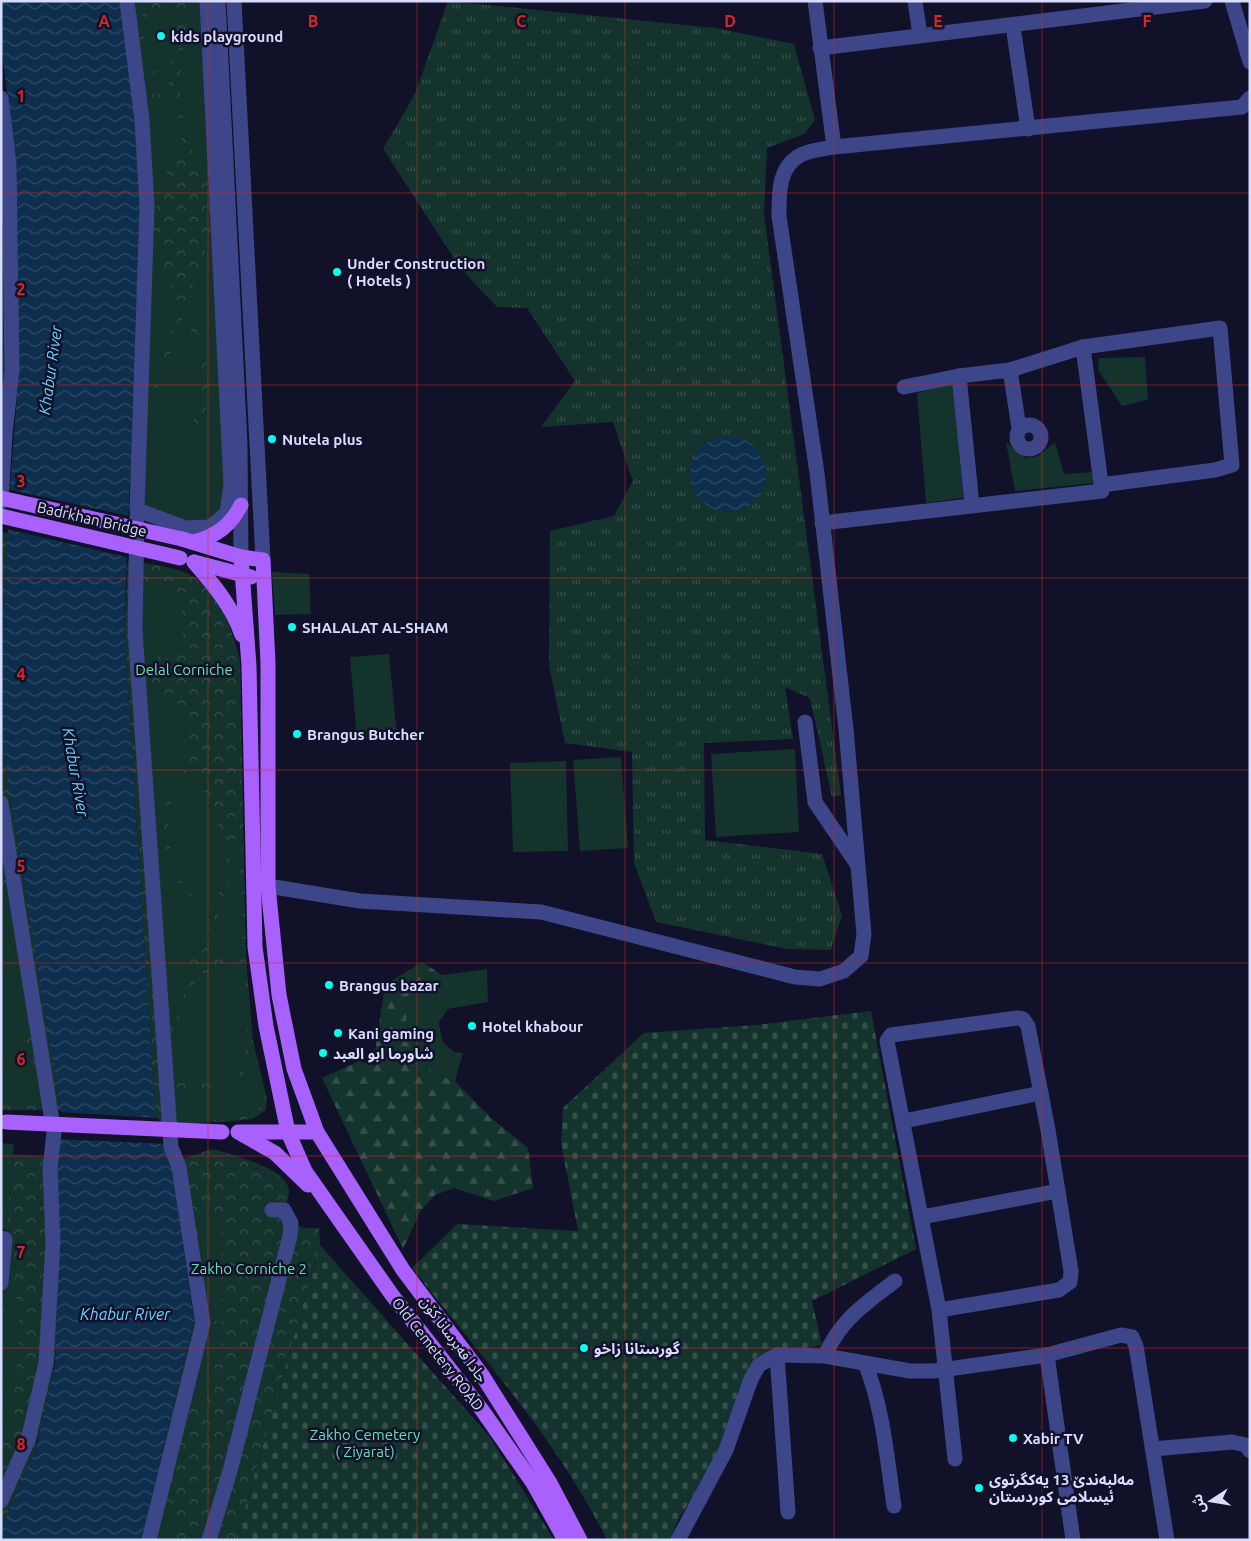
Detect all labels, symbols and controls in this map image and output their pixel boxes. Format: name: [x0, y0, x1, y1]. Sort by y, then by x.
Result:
text: A: [98, 12, 110, 30]
text: B: [308, 12, 318, 30]
text: C: [516, 12, 526, 30]
text: D: [724, 12, 736, 30]
text: E: [933, 12, 943, 30]
text: F: [1143, 12, 1152, 30]
place label: kids playground: [171, 28, 283, 45]
marker: kids playground: [155, 30, 167, 42]
text: 1: [16, 87, 26, 105]
place label: Under Construction ( Hotels ): [347, 255, 485, 289]
marker: Under Construction ( Hotels ): [331, 266, 343, 278]
text: 2: [16, 280, 26, 298]
water label: Khabur River: [35, 323, 65, 416]
place label: Nutela plus: [282, 431, 363, 448]
marker: Nutela plus: [266, 433, 278, 445]
text: 3: [16, 472, 26, 490]
street label: Badrkhan Bridge: [35, 498, 149, 540]
place label: SHALALAT AL-SHAM: [302, 619, 448, 636]
marker: SHALALAT AL-SHAM: [286, 621, 298, 633]
park label: Delal Corniche: [135, 661, 233, 678]
text: 4: [16, 665, 26, 683]
water label: Khabur River: [59, 726, 93, 819]
place label: Brangus Butcher: [307, 726, 425, 743]
marker: Brangus Butcher: [291, 728, 303, 740]
text: 5: [16, 857, 26, 875]
place label: Brangus bazar: [339, 977, 440, 994]
marker: Brangus bazar: [323, 979, 335, 991]
place label: Hotel khabour: [482, 1018, 584, 1035]
marker: Hotel khabour: [466, 1020, 478, 1032]
place label: Kani gaming: [348, 1025, 434, 1042]
marker: Kani gaming: [332, 1027, 344, 1039]
place label: شاورما ابو العبد: [333, 1045, 434, 1063]
marker: شاورما ابو العبد: [317, 1047, 329, 1059]
text: 6: [16, 1050, 26, 1068]
text: 7: [16, 1243, 26, 1261]
park label: Zakho Corniche 2: [191, 1260, 307, 1277]
street label: جادا قەبرسانا کۆن: [416, 1293, 491, 1386]
street label: Old Cemetery ROAD: [389, 1294, 487, 1414]
water label: Khabur River: [80, 1305, 171, 1323]
place label: گورستانا زاخو: [594, 1340, 680, 1358]
marker: گورستانا زاخو: [578, 1342, 590, 1354]
park label: Zakho Cemetery ( Ziyarat): [310, 1426, 420, 1460]
place label: Xabir TV: [1023, 1430, 1084, 1447]
marker: Xabir TV: [1007, 1432, 1019, 1444]
text: 8: [16, 1435, 26, 1453]
place label: مەلبەندێ 13 یەکگرتوی ئیسلامی کوردستان: [989, 1471, 1134, 1506]
north arrow: [1186, 1476, 1236, 1526]
marker: مەلبەندێ 13 یەکگرتوی ئیسلامی کوردستان: [973, 1482, 985, 1494]
text: ش: [1188, 1493, 1208, 1515]

